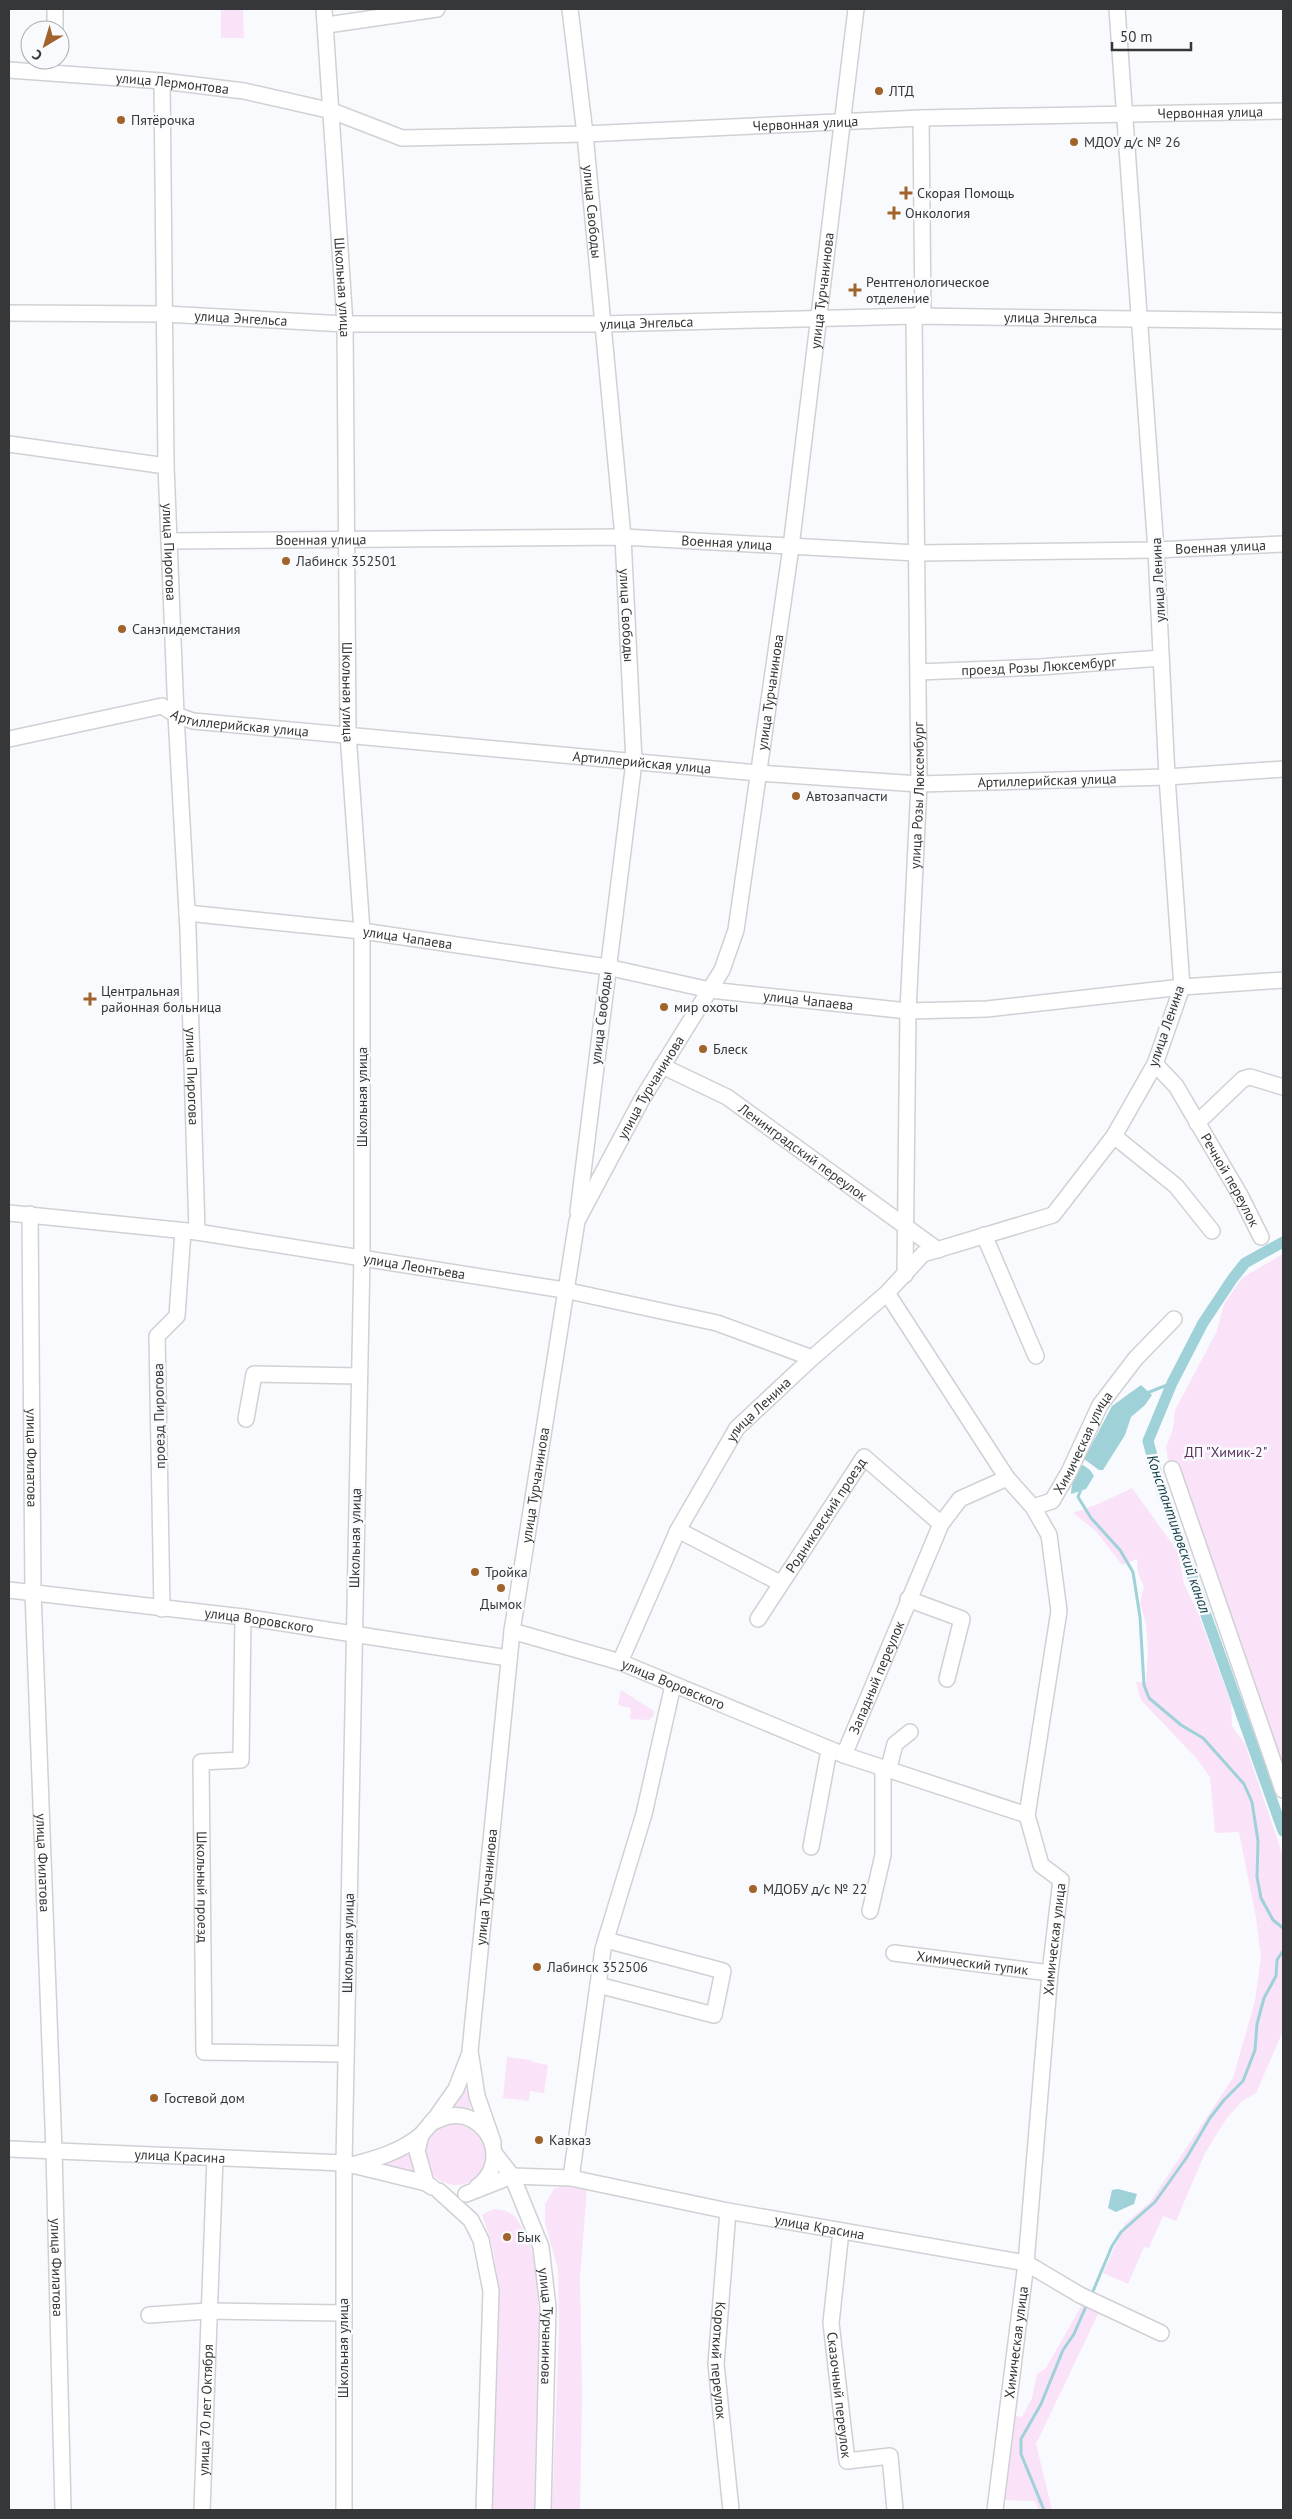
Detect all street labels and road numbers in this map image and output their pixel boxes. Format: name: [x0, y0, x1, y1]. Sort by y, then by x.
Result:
street label: улица Лермонтова: [115, 69, 230, 98]
street label: Червонная улица: [1157, 102, 1263, 122]
street label: Червонная улица: [752, 112, 859, 135]
street label: улица Свободы: [579, 164, 606, 259]
street label: улица Турчанинова: [806, 231, 838, 350]
street label: Школьная улица: [330, 237, 354, 338]
street label: улица Энгельса: [194, 307, 288, 330]
street label: улица Энгельса: [1004, 308, 1098, 327]
street label: улица Энгельса: [600, 313, 694, 333]
street label: улица Пирогова: [158, 503, 180, 601]
street label: Военная улица: [275, 530, 367, 549]
street label: Военная улица: [681, 531, 773, 554]
street label: Военная улица: [1175, 536, 1266, 558]
street label: улица Ленина: [1147, 537, 1169, 623]
street label: улица Свободы: [616, 568, 638, 662]
street label: улица Турчанинова: [753, 633, 787, 752]
street label: Школьная улица: [338, 642, 358, 743]
street label: проезд Розы Люксембург: [961, 652, 1118, 679]
street label: Артиллерийская улица: [167, 705, 310, 741]
street label: улица Розы Люксембург: [906, 721, 928, 869]
street label: Артиллерийская улица: [572, 747, 712, 778]
street label: Артиллерийская улица: [977, 769, 1117, 791]
street label: улица Чапаева: [362, 922, 454, 953]
street label: улица Свободы: [586, 970, 616, 1066]
street label: улица Ленина: [1144, 983, 1188, 1069]
street label: улица Чапаева: [762, 987, 854, 1014]
street label: улица Пирогова: [182, 1027, 203, 1126]
street label: улица Турчанинова: [613, 1032, 688, 1142]
street label: Школьная улица: [353, 1047, 371, 1147]
street label: Ленинградский переулок: [734, 1099, 871, 1205]
street label: Речной переулок: [1197, 1130, 1264, 1230]
street label: улица Леонтьева: [362, 1249, 467, 1283]
street label: проезд Пирогова: [149, 1363, 169, 1469]
street label: улица Ленина: [722, 1373, 795, 1445]
street label: Химическая улица: [1049, 1387, 1116, 1497]
street label: улица Филатова: [23, 1409, 41, 1508]
street label: улица Турчанинова: [517, 1426, 553, 1544]
street label: Родниковский проезд: [782, 1454, 870, 1576]
street label: Школьная улица: [345, 1488, 365, 1588]
street label: улица Воровского: [204, 1604, 315, 1637]
street label: Западный переулок: [845, 1618, 908, 1737]
street label: улица Воровского: [619, 1655, 728, 1714]
street label: улица Филатова: [32, 1813, 54, 1913]
street label: улица Турчанинова: [472, 1828, 501, 1946]
street label: Школьный проезд: [193, 1831, 212, 1943]
street label: Химическая улица: [1039, 1882, 1070, 1996]
street label: Школьная улица: [338, 1893, 358, 1993]
street label: Химический тупик: [915, 1947, 1030, 1979]
street label: улица Красина: [134, 2145, 226, 2167]
street label: улица Красина: [773, 2210, 866, 2244]
street label: улица Филатова: [47, 2218, 67, 2317]
street label: улица Турчанинова: [534, 2267, 557, 2385]
street label: Химическая улица: [1000, 2285, 1032, 2399]
street label: Школьная улица: [334, 2298, 352, 2398]
street label: Короткий переулок: [707, 2301, 731, 2420]
street label: Сказочный переулок: [823, 2331, 856, 2459]
street label: улица 70 лет Октября: [194, 2344, 217, 2476]

